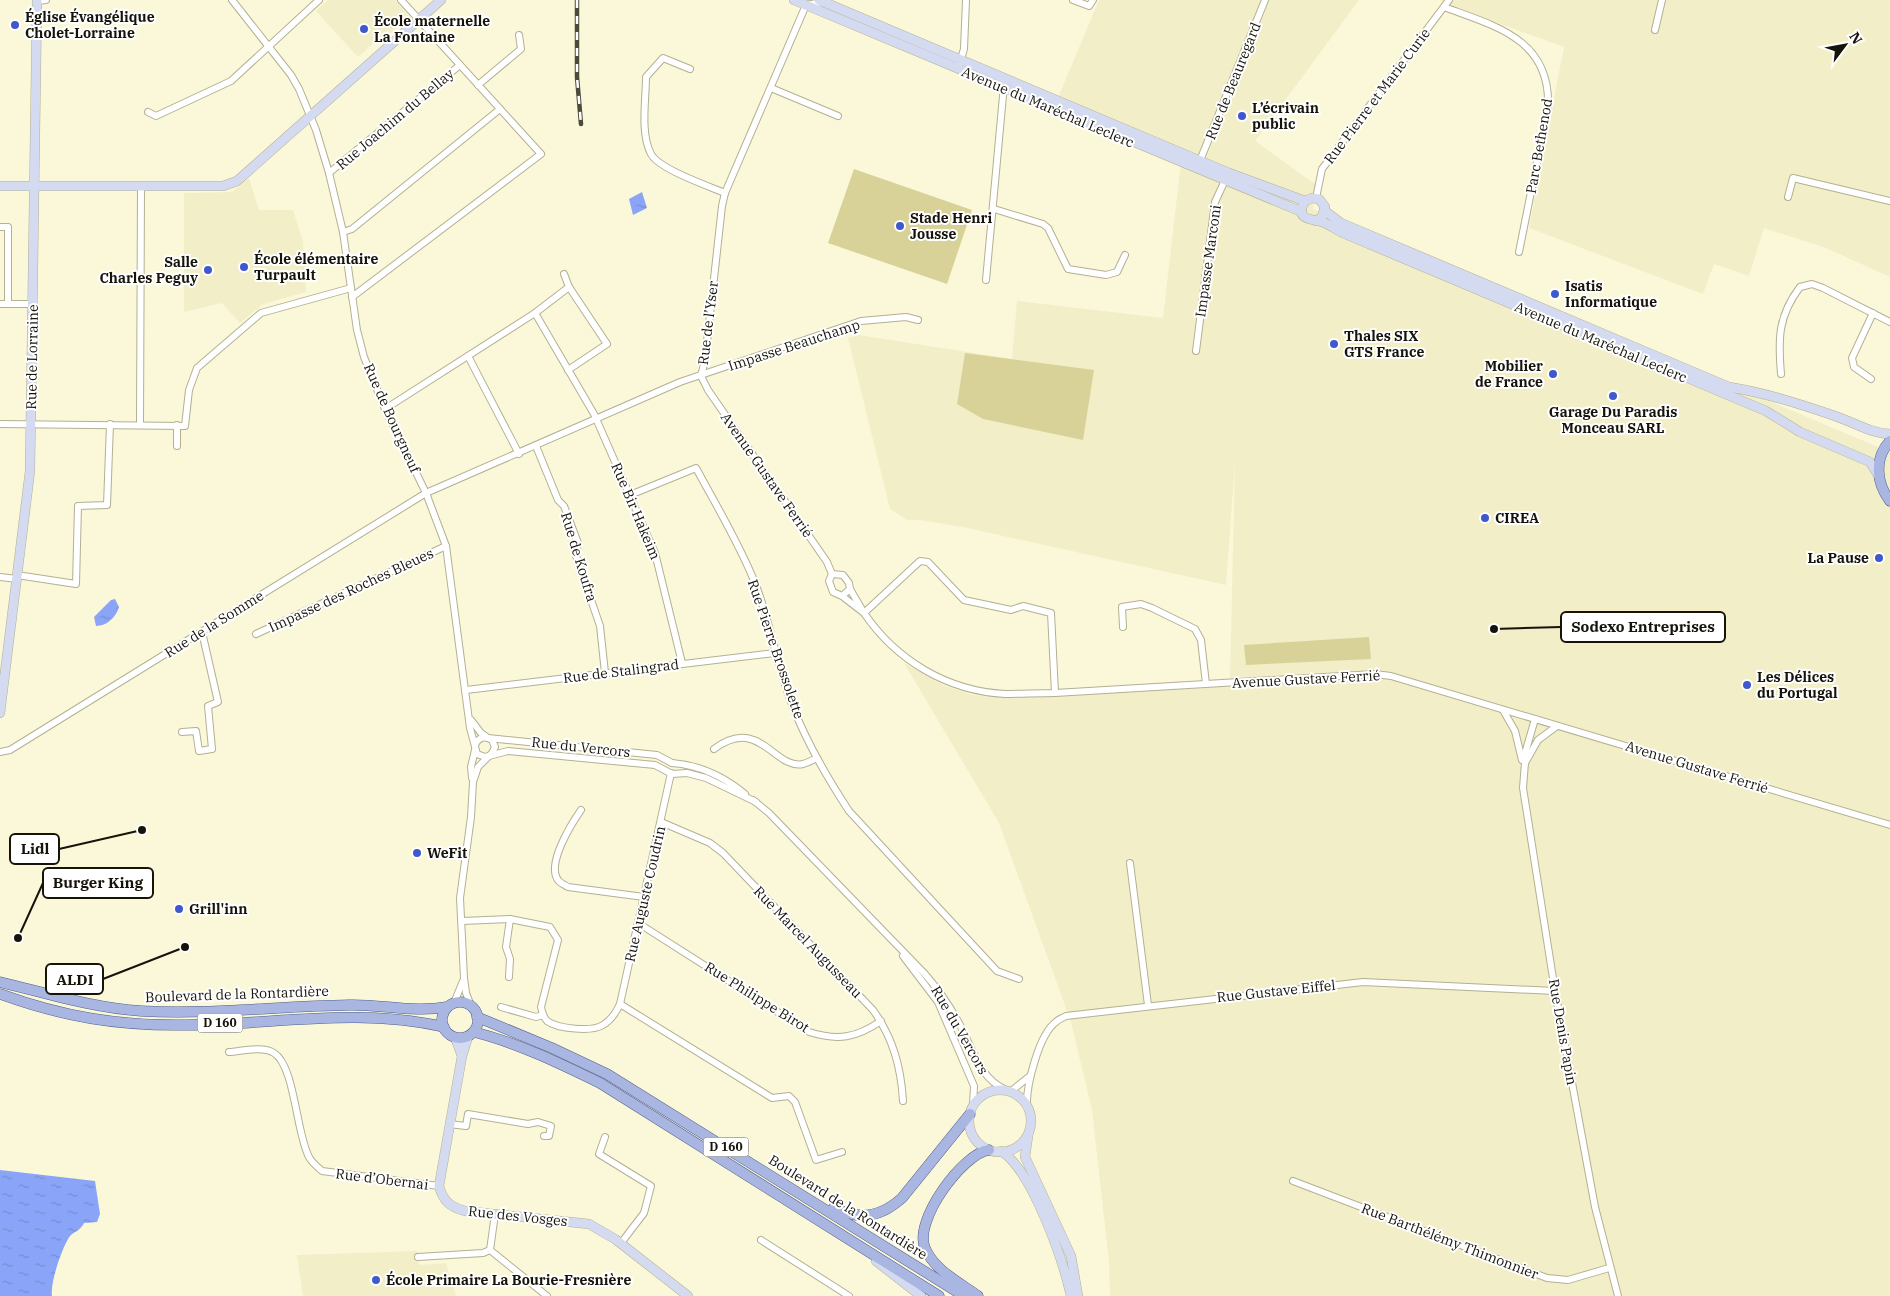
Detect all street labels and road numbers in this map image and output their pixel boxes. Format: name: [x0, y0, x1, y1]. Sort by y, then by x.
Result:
street label: Rue de Beauregard: [1201, 19, 1265, 142]
street label: Rue Pierre et Marie Curie: [1320, 25, 1434, 167]
street label: Avenue du Maréchal Leclerc: [959, 62, 1137, 152]
street label: Rue Joachim du Bellay: [332, 64, 458, 174]
street label: Parc Bethenod: [1522, 96, 1556, 195]
street label: Impasse Marconi: [1191, 204, 1225, 318]
street label: Rue de l’Yser: [694, 279, 722, 366]
street label: Avenue du Maréchal Leclerc: [1512, 297, 1690, 387]
street label: Rue de Lorraine: [22, 304, 42, 410]
street label: Impasse Beauchamp: [726, 315, 862, 375]
street label: Rue de Bourgneuf: [360, 361, 425, 477]
street label: Avenue Gustave Ferrié: [717, 409, 817, 541]
street label: Rue Bir Hakeim: [607, 460, 665, 562]
street label: Rue de Koufra: [557, 510, 601, 604]
street label: Impasse des Roches Bleues: [266, 544, 436, 636]
street label: Rue Pierre Brossolette: [744, 577, 808, 721]
street label: Rue de la Somme: [161, 586, 267, 662]
street label: Rue de Stalingrad: [562, 655, 680, 687]
street label: Avenue Gustave Ferrié: [1231, 666, 1381, 692]
street label: Rue du Vercors: [531, 733, 632, 761]
street label: Avenue Gustave Ferrié: [1623, 737, 1771, 797]
street label: Rue Auguste Coudrin: [621, 824, 669, 964]
street label: Rue Marcel Augusseau: [750, 882, 866, 1002]
street label: Rue Philippe Birot: [701, 958, 813, 1036]
street label: Rue Gustave Eiffel: [1216, 976, 1336, 1006]
street label: Rue Denis Papin: [1545, 977, 1581, 1087]
street label: Boulevard de la Rontardière: [145, 982, 329, 1006]
street label: Rue du Vercors: [927, 982, 993, 1078]
road number: D 160: [198, 1014, 242, 1032]
road number: D 160: [704, 1138, 748, 1156]
street label: Boulevard de la Rontardière: [765, 1151, 931, 1263]
street label: Rue d’Obernai: [334, 1164, 430, 1194]
street label: Rue Barthélémy Thimonnier: [1359, 1199, 1542, 1283]
street label: Rue des Vosges: [467, 1202, 569, 1230]

